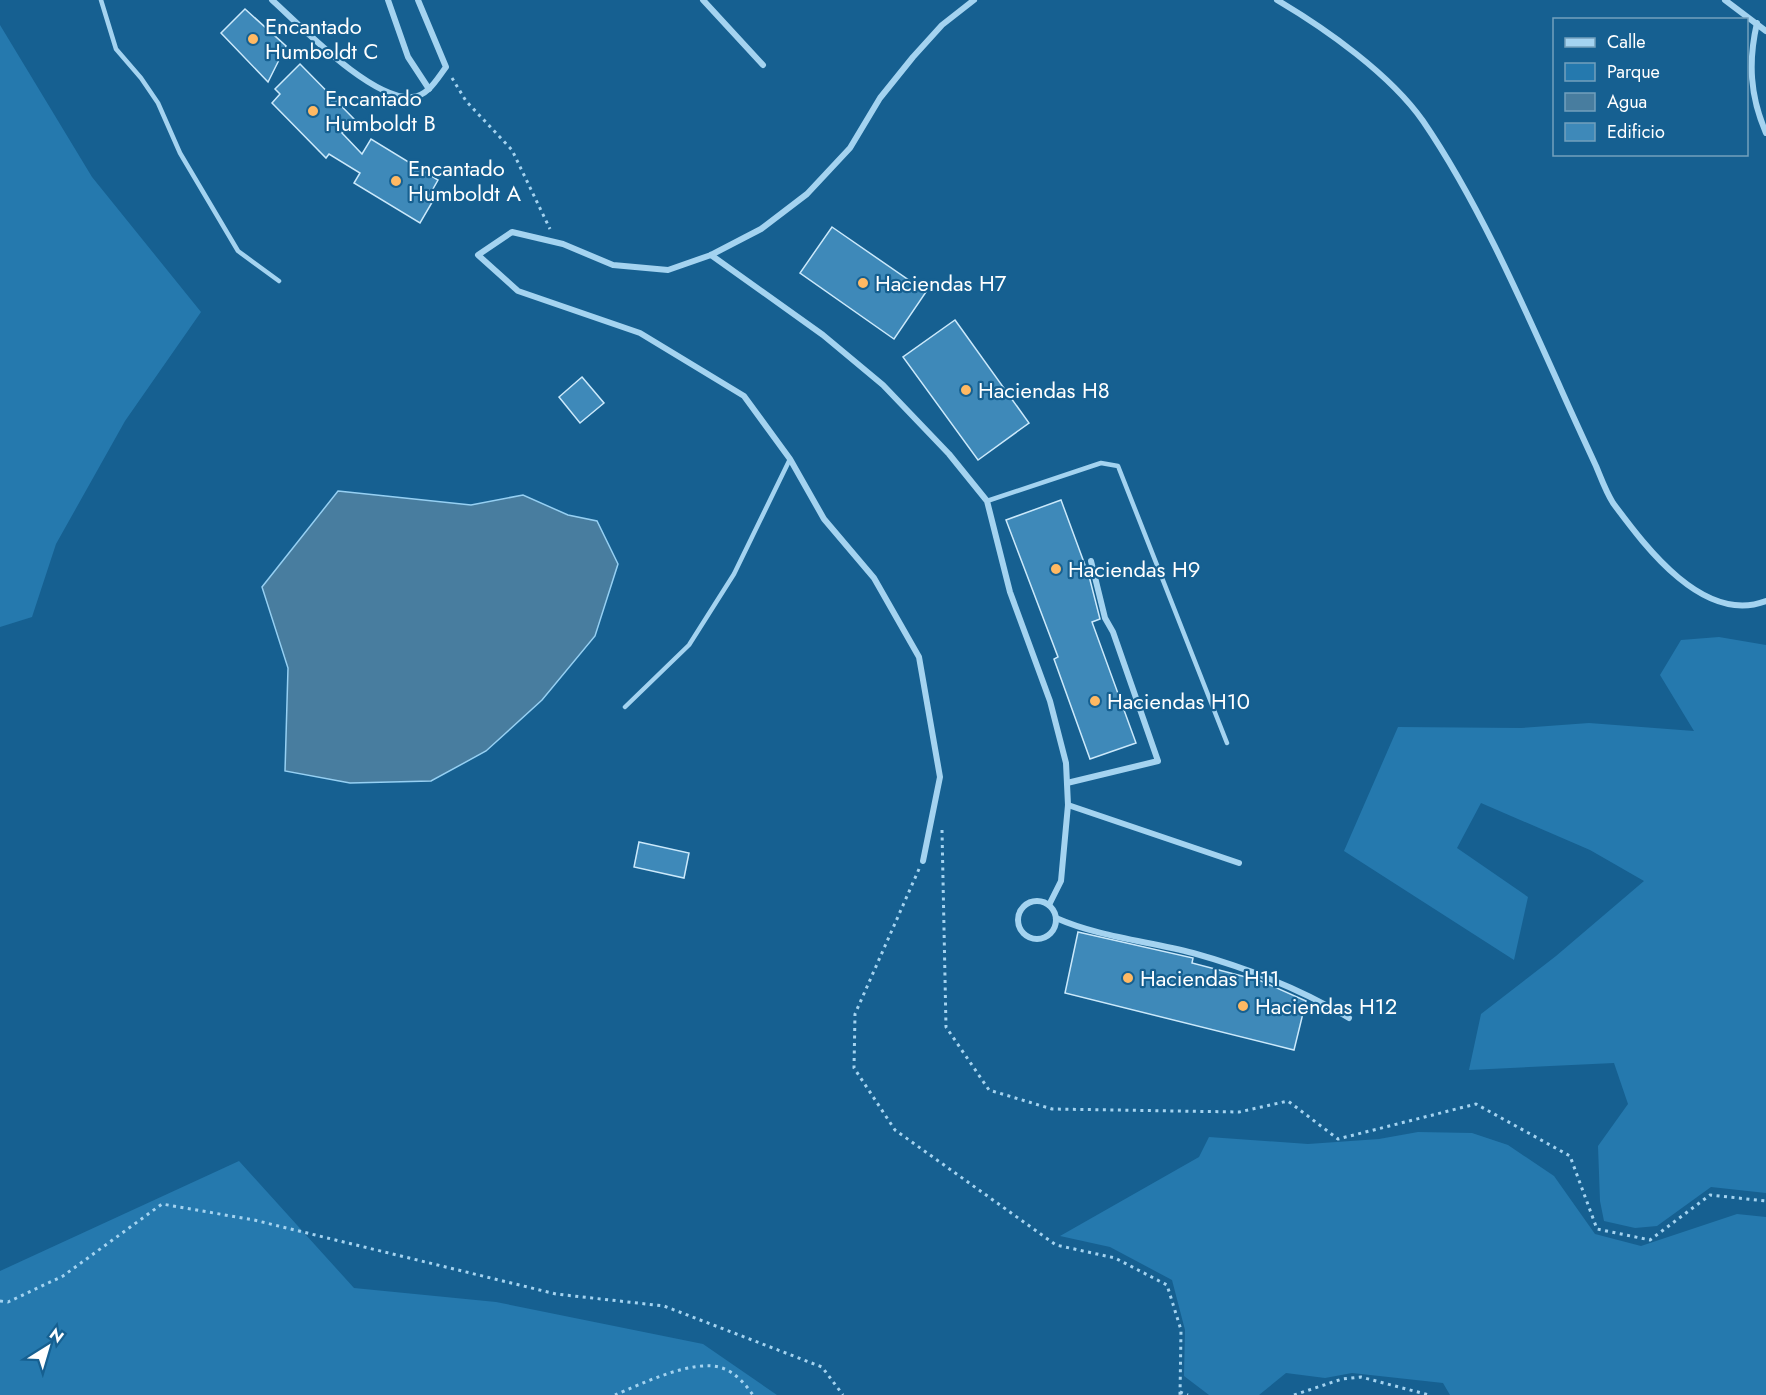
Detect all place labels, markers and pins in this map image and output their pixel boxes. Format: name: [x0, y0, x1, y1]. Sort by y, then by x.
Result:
place label: Encantado Humboldt C: [265, 10, 379, 67]
marker: Encantado Humboldt C: [246, 32, 260, 46]
place label: Encantado Humboldt B: [325, 82, 436, 139]
marker: Encantado Humboldt B: [306, 104, 320, 118]
place label: Encantado Humboldt A: [408, 152, 521, 209]
marker: Encantado Humboldt A: [389, 174, 403, 188]
place label: Haciendas H7: [875, 267, 1007, 299]
marker: Haciendas H7: [856, 276, 870, 290]
place label: Haciendas H8: [978, 374, 1110, 406]
marker: Haciendas H8: [959, 383, 973, 397]
place label: Haciendas H9: [1068, 553, 1200, 585]
marker: Haciendas H9: [1049, 562, 1063, 576]
place label: Haciendas H10: [1107, 685, 1250, 717]
marker: Haciendas H10: [1088, 694, 1102, 708]
place label: Haciendas H11: [1140, 962, 1280, 994]
marker: Haciendas H11: [1121, 971, 1135, 985]
place label: Haciendas H12: [1255, 990, 1397, 1022]
marker: Haciendas H12: [1236, 999, 1250, 1013]

